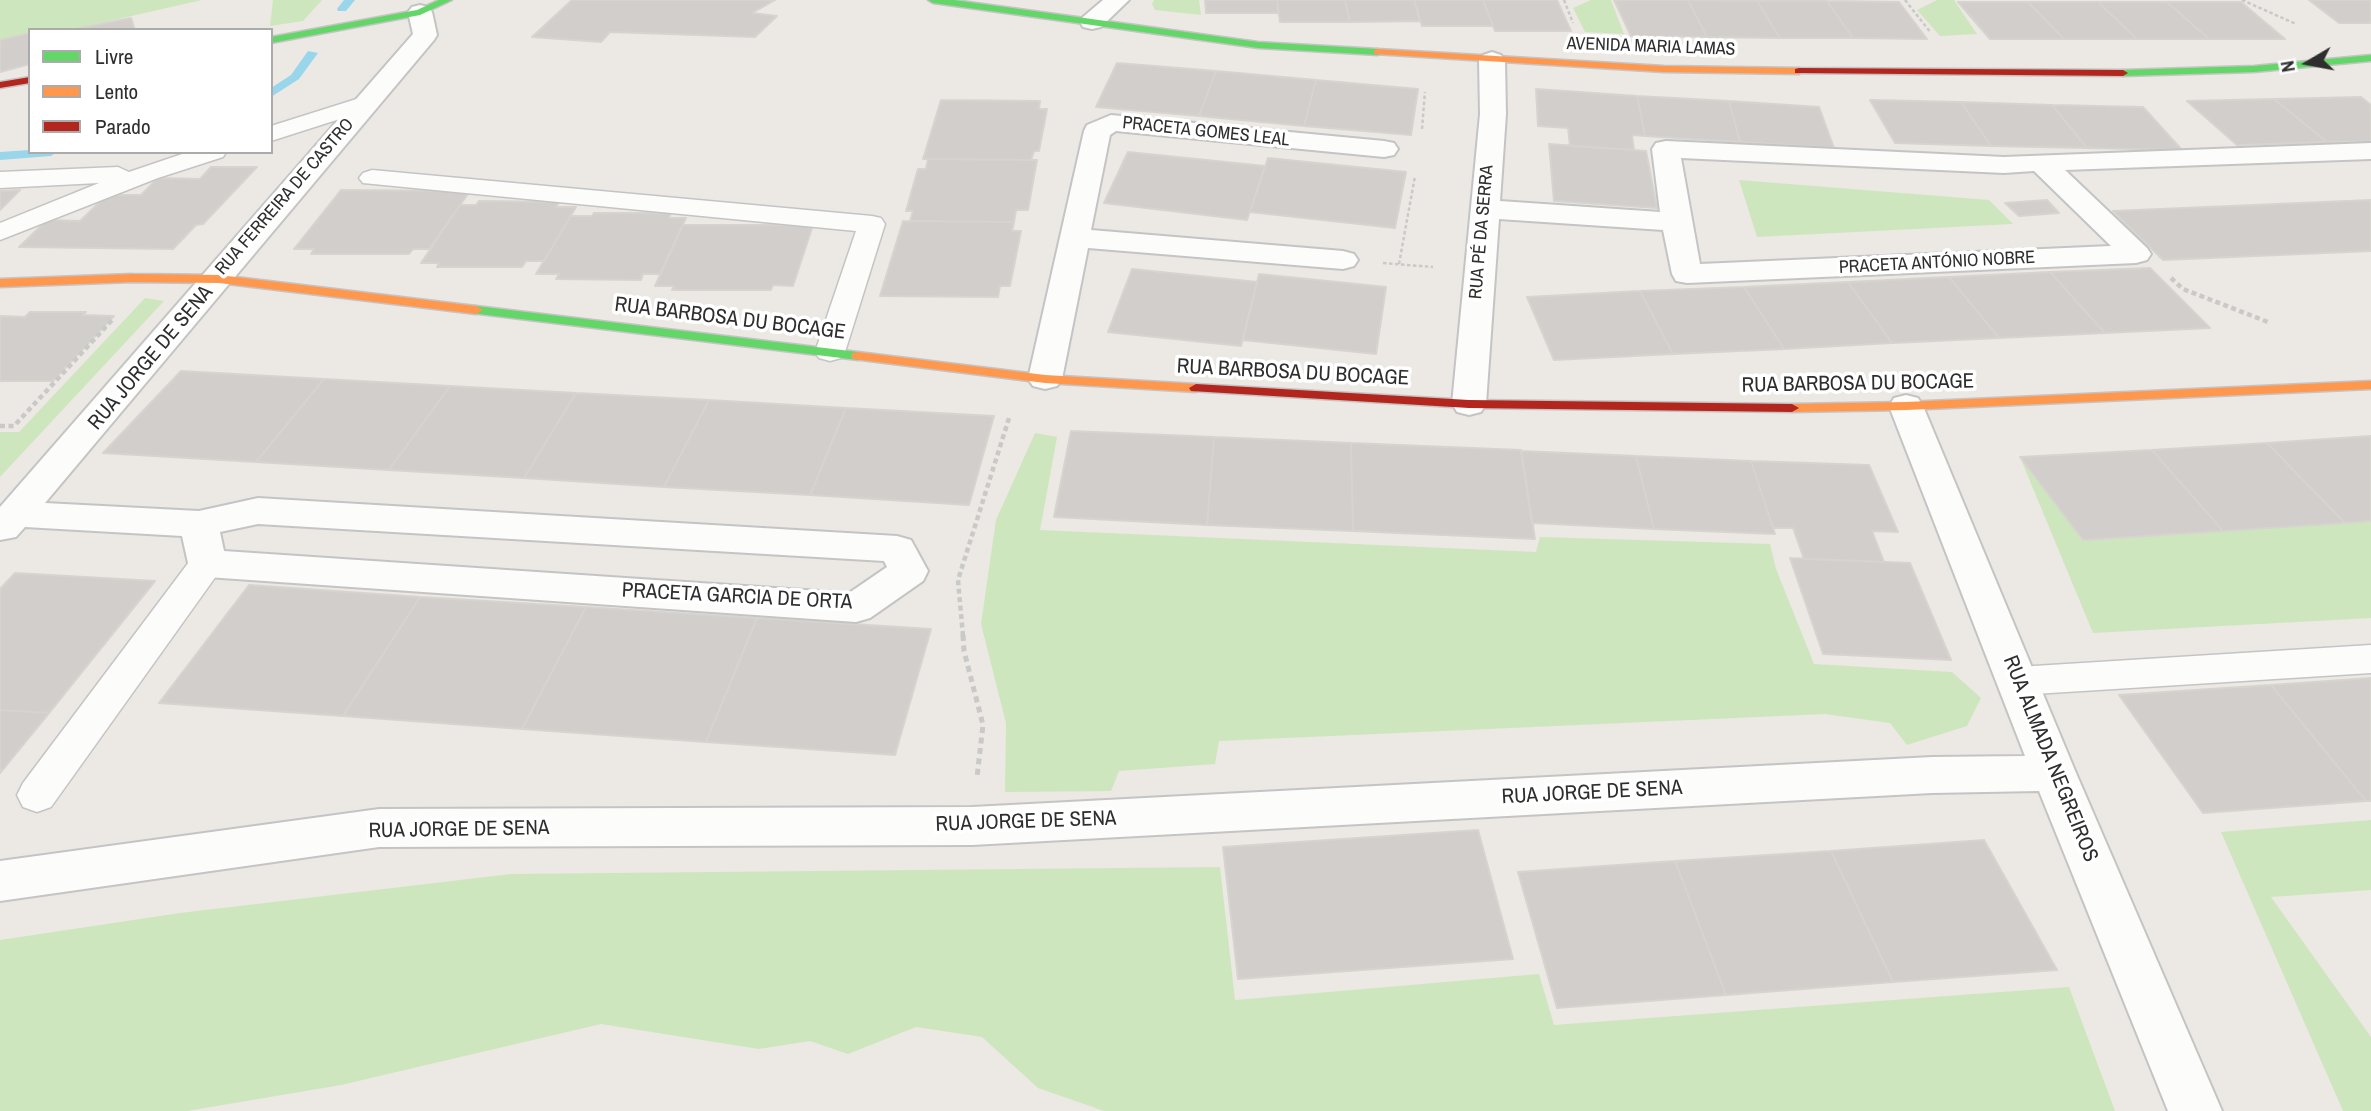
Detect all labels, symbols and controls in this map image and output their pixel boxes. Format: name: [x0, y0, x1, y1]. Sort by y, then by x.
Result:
legend: [28, 28, 273, 154]
north arrow: [2273, 28, 2343, 98]
street label: AVENIDA MARIA LAMAS: [1566, 33, 1736, 61]
text: Livre: [95, 42, 133, 71]
text: N: [2274, 59, 2301, 74]
text: Lento: [95, 77, 138, 106]
text: Parado: [95, 112, 151, 141]
street label: PRACETA GOMES LEAL: [1121, 112, 1291, 152]
street label: RUA FERREIRA DE CASTRO: [211, 114, 359, 280]
street label: RUA PÉ DA SERRA: [1465, 164, 1499, 300]
street label: PRACETA ANTÓNIO NOBRE: [1838, 247, 2036, 279]
street label: RUA JORGE DE SENA: [83, 281, 219, 435]
street label: RUA BARBOSA DU BOCAGE: [613, 292, 847, 346]
street label: RUA BARBOSA DU BOCAGE: [1176, 354, 1410, 392]
street label: RUA BARBOSA DU BOCAGE: [1742, 369, 1974, 399]
street label: PRACETA GARCIA DE ORTA: [621, 578, 853, 616]
street label: RUA ALMADA NEGREIROS: [1997, 652, 2103, 866]
street label: RUA JORGE DE SENA: [1501, 776, 1683, 810]
street label: RUA JORGE DE SENA: [935, 806, 1117, 838]
street label: RUA JORGE DE SENA: [368, 816, 550, 844]

